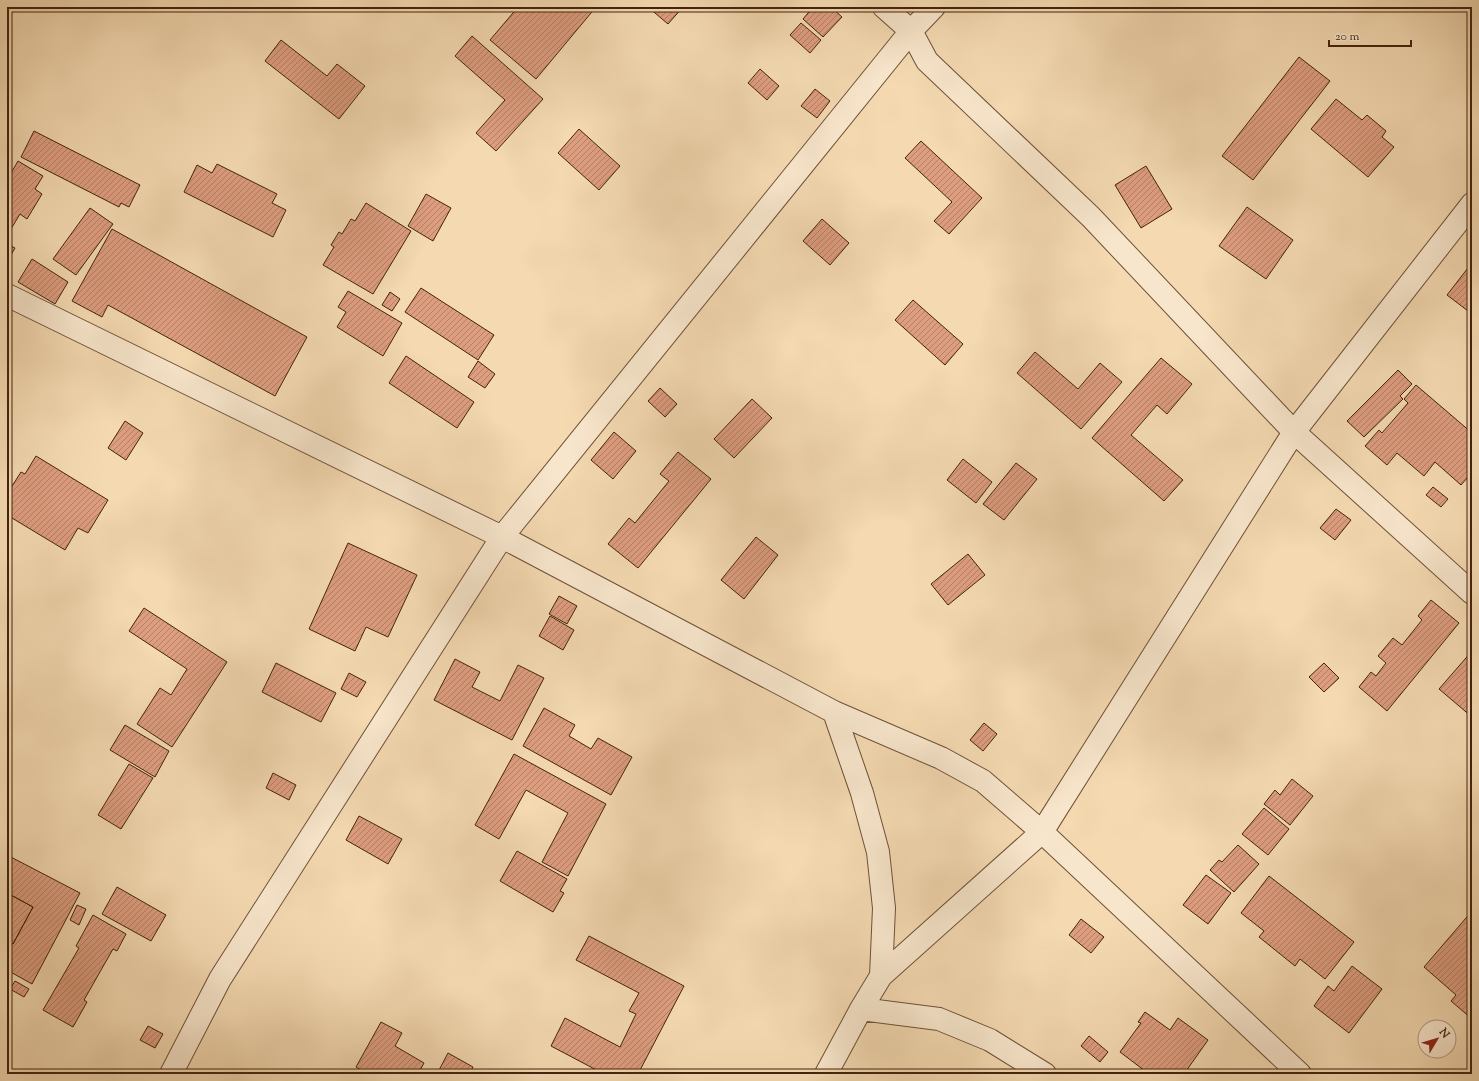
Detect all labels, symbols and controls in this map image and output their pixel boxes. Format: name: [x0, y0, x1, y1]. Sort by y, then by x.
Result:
scale bar: [1329, 22, 1411, 48]
text: 20 m: [1335, 28, 1360, 46]
north arrow: [1417, 1019, 1457, 1059]
text: N: [1434, 1024, 1453, 1042]

